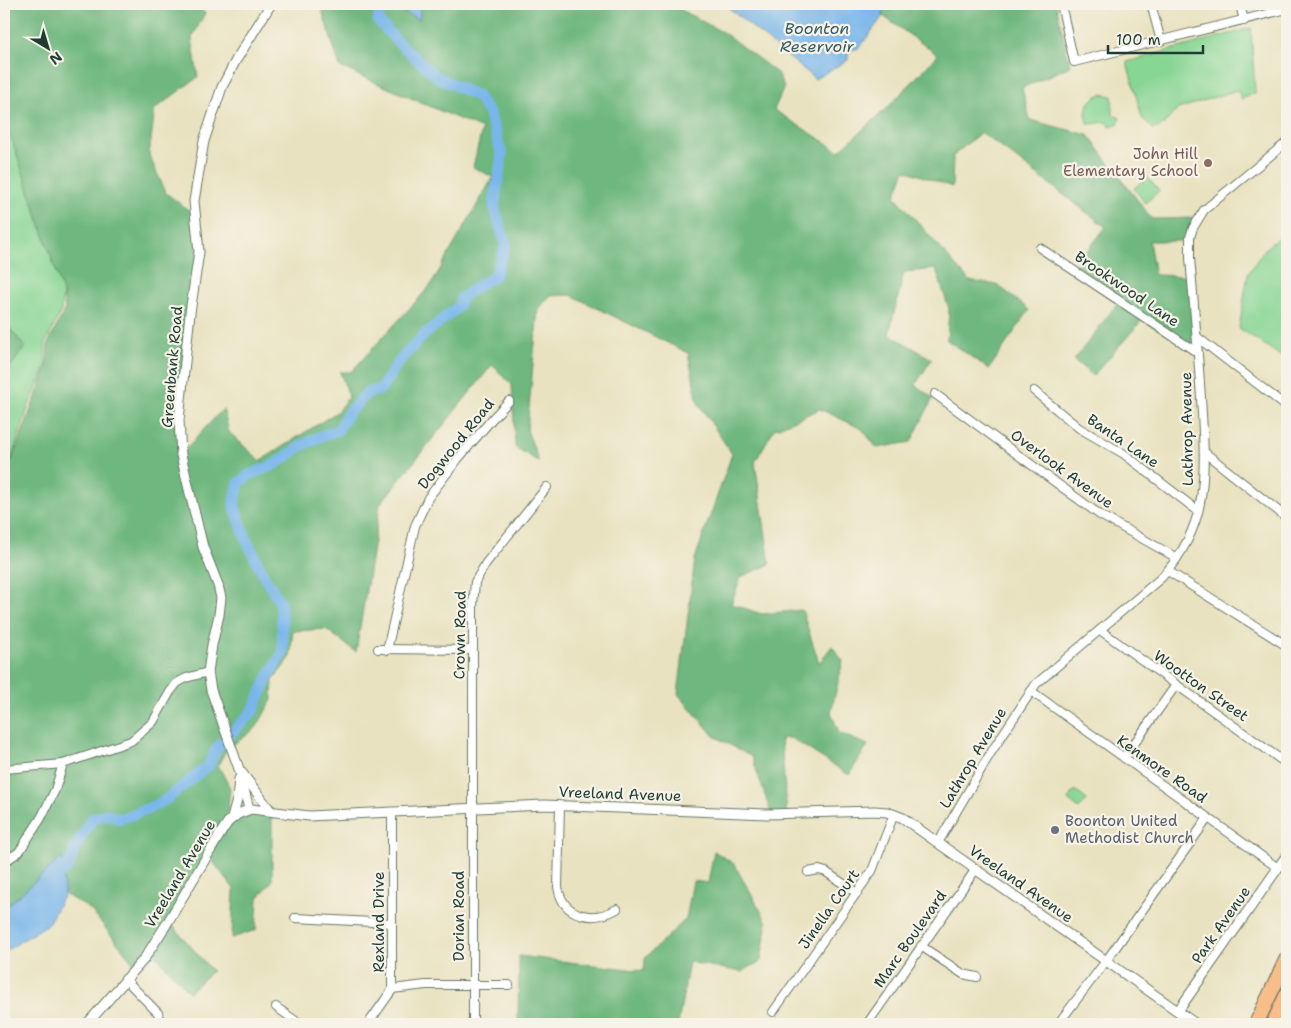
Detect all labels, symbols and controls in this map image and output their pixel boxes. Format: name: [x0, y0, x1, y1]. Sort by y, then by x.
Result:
water label: Boonton Reservoir: [780, 18, 855, 57]
north arrow: [22, 22, 72, 72]
scale bar: [1108, 22, 1204, 54]
text: 100 m: [1116, 30, 1161, 50]
text: N: [46, 48, 66, 69]
place label: John Hill Elementary School: [1063, 144, 1198, 181]
marker: John Hill Elementary School: [1202, 157, 1214, 169]
street label: Brookwood Lane: [1071, 247, 1183, 331]
street label: Greenbank Road: [157, 305, 187, 429]
street label: Lathrop Avenue: [1176, 372, 1198, 486]
street label: Dogwood Road: [413, 394, 499, 493]
street label: Banta Lane: [1083, 410, 1163, 472]
street label: Overlook Avenue: [1007, 425, 1117, 513]
street label: Crown Road: [449, 590, 471, 680]
street label: Wootton Street: [1150, 646, 1252, 726]
street label: Lathrop Avenue: [935, 704, 1011, 812]
street label: Kenmore Road: [1113, 730, 1212, 808]
street label: Vreeland Avenue: [558, 782, 682, 806]
place label: Boonton United Methodist Church: [1065, 811, 1194, 848]
street label: Vreeland Avenue: [140, 816, 220, 932]
marker: Boonton United Methodist Church: [1049, 824, 1061, 836]
street label: Vreeland Avenue: [965, 841, 1077, 927]
street label: Jinella Court: [794, 865, 864, 953]
street label: Dorian Road: [449, 870, 469, 961]
street label: Rexland Drive: [369, 872, 389, 972]
street label: Park Avenue: [1187, 882, 1255, 968]
street label: Marc Boulevard: [869, 886, 951, 992]

